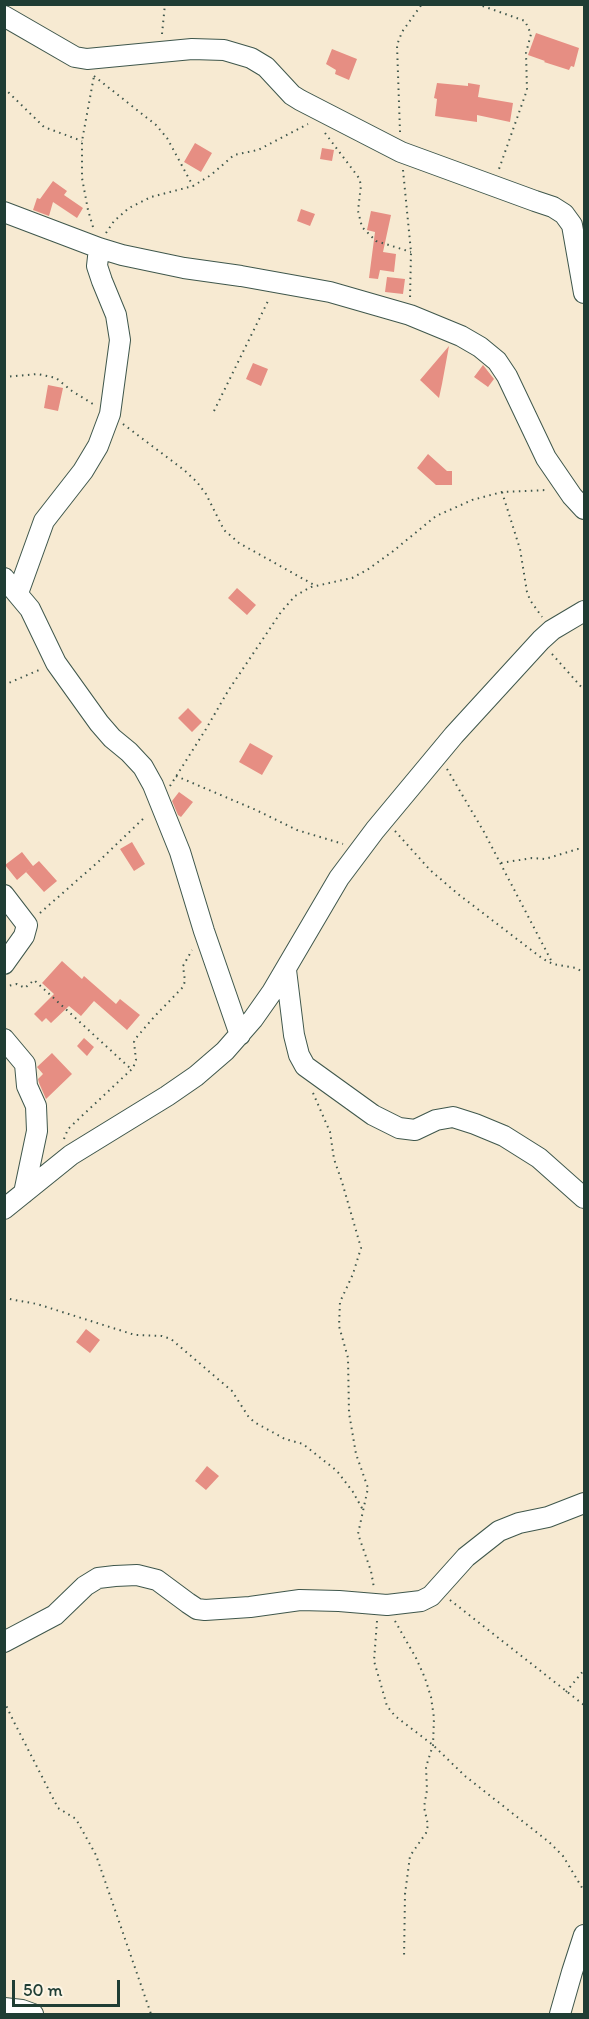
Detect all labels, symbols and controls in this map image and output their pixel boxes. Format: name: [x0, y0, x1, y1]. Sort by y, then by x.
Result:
scale bar: [15, 1968, 123, 2006]
text: 50 m: [23, 1979, 63, 2001]

